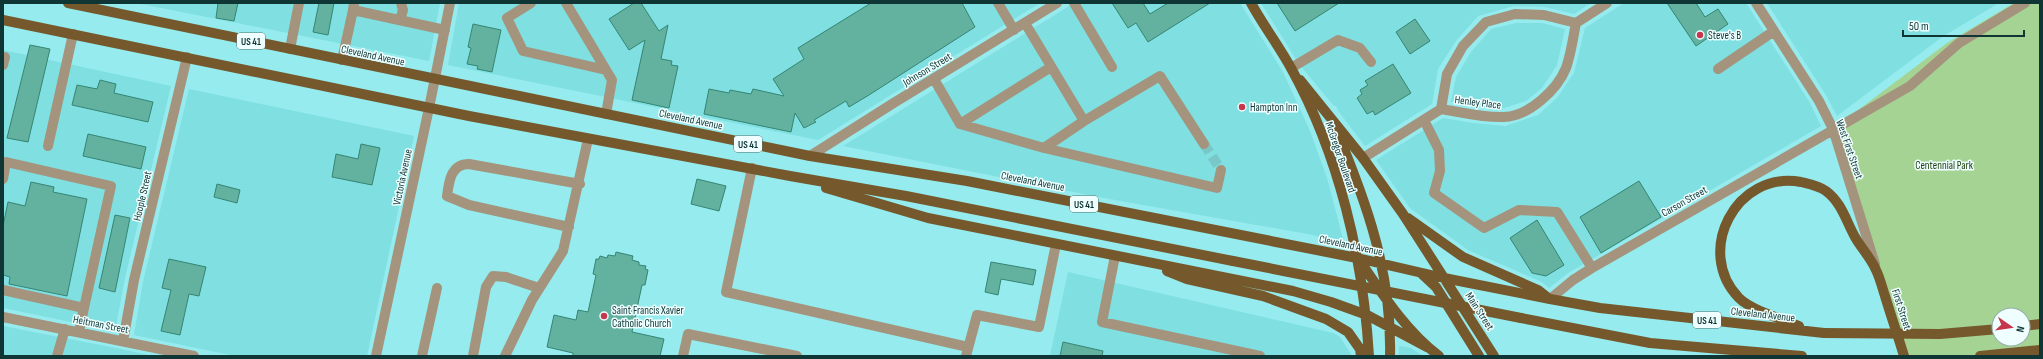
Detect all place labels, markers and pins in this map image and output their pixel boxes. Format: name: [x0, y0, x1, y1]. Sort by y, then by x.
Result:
place label: Steve's B: [1708, 29, 1741, 42]
marker: Steve's B: [1695, 30, 1705, 40]
place label: Hampton Inn: [1250, 101, 1298, 114]
marker: Hampton Inn: [1237, 102, 1247, 112]
place label: Saint Francis Xavier Catholic Church: [612, 304, 684, 330]
marker: Saint Francis Xavier Catholic Church: [599, 311, 609, 321]

